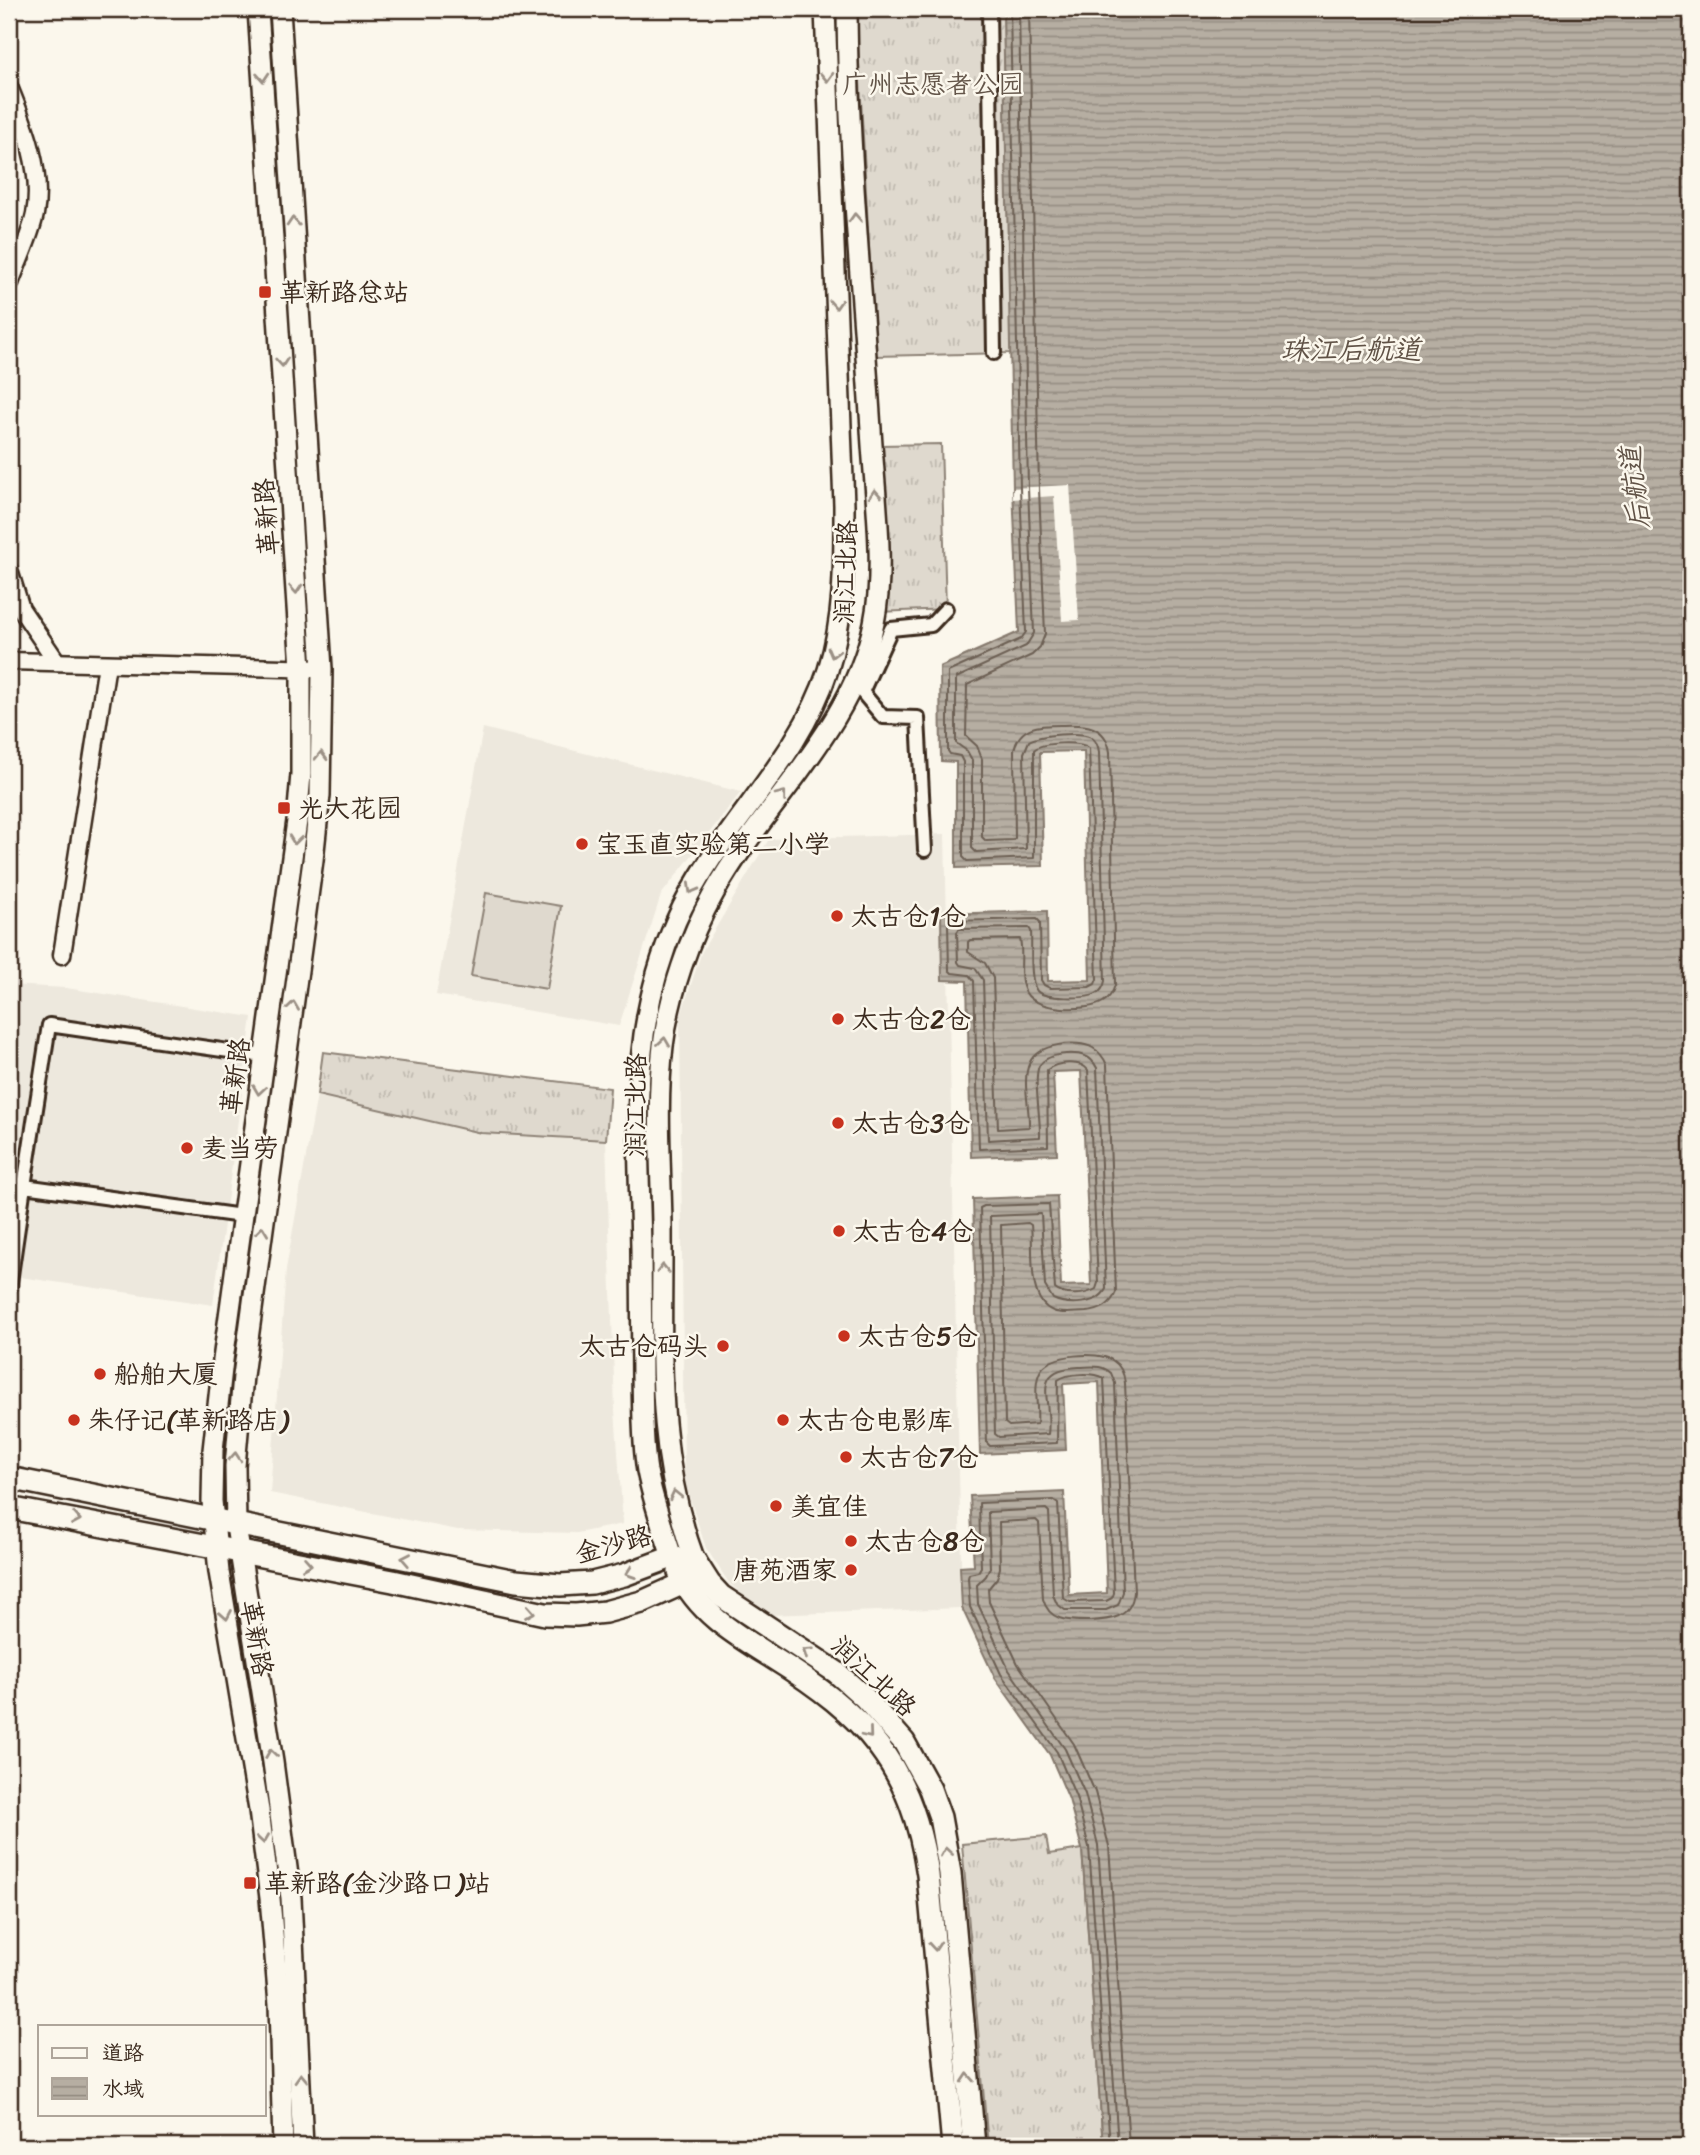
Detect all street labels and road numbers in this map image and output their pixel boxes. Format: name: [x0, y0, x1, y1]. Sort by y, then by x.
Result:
street label: 革新路: [240, 476, 292, 558]
street label: 润江北路: [820, 519, 870, 625]
street label: 革新路: [207, 1034, 263, 1118]
street label: 润江北路: [611, 1053, 659, 1157]
street label: 金沙路: [569, 1512, 657, 1576]
street label: 革新路: [228, 1596, 286, 1680]
street label: 润江北路: [820, 1624, 928, 1728]

